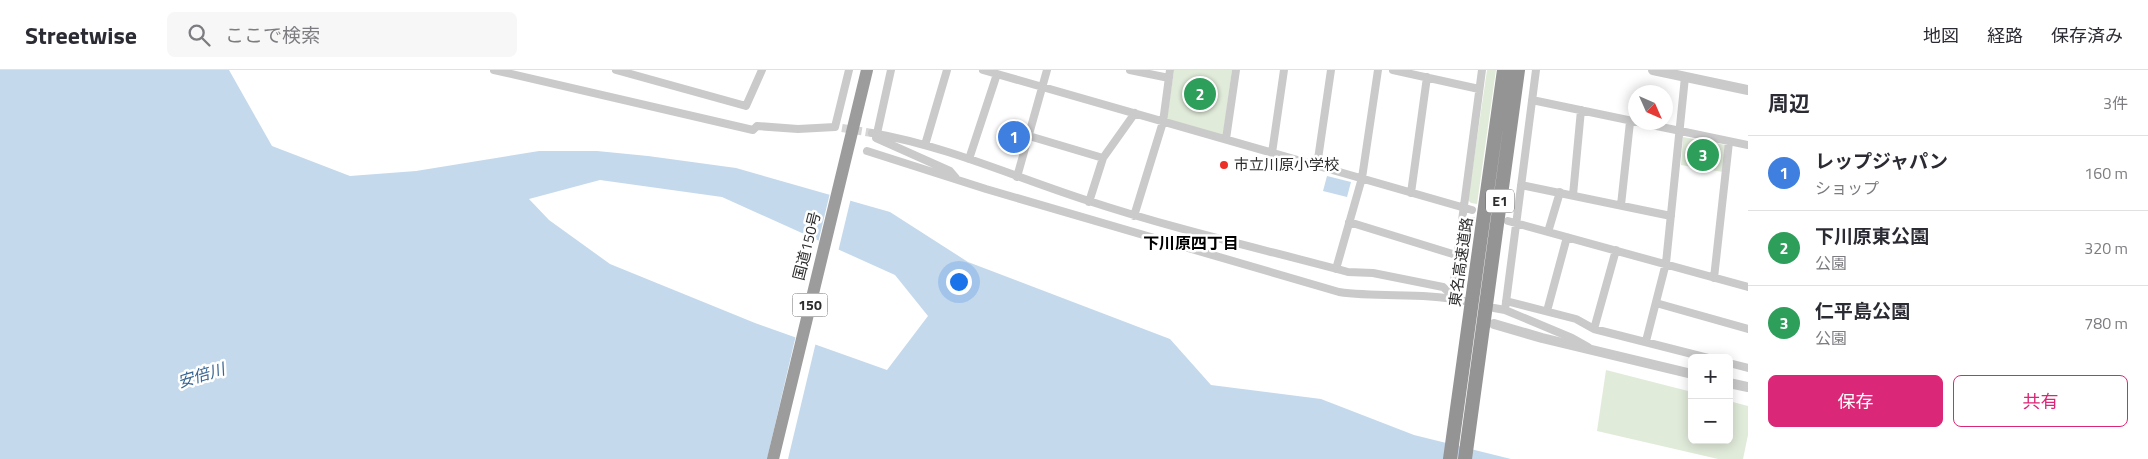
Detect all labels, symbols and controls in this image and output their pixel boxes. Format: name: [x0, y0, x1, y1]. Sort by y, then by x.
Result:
search box: [167, 12, 517, 57]
text: Streetwise: [25, 17, 137, 53]
text: ここで検索: [225, 20, 320, 49]
icon: search: [185, 21, 213, 49]
text: 地図: [1923, 22, 1959, 49]
text: 経路: [1987, 22, 2023, 49]
text: 保存済み: [2051, 22, 2123, 49]
pin: 2: [1184, 75, 1216, 113]
north arrow: [1628, 85, 1673, 130]
text: 周辺: [1768, 87, 1810, 119]
text: 3件: [2103, 91, 2128, 115]
pin: 1: [998, 118, 1030, 156]
pin: 3: [1687, 136, 1719, 174]
text: レップジャパン: [1815, 146, 1948, 175]
place label: 市立川原小学校: [1234, 153, 1339, 176]
marker: 市立川原小学校: [1218, 159, 1230, 171]
text: 1: [1780, 161, 1788, 185]
text: 160 m: [2084, 161, 2128, 185]
text: ショップ: [1815, 176, 1879, 200]
road number: E1: [1486, 190, 1514, 212]
street label: 国道150号: [787, 209, 826, 283]
street label: 東名高速道路: [1443, 216, 1478, 308]
text: 下川原東公園: [1815, 221, 1929, 250]
district label: 下川原四丁目: [1143, 231, 1239, 255]
text: 2: [1780, 236, 1788, 260]
text: 320 m: [2084, 236, 2128, 260]
text: 公園: [1815, 251, 1847, 275]
your location: [946, 269, 972, 295]
road number: 150: [792, 294, 828, 316]
text: 仁平島公園: [1815, 296, 1910, 325]
text: 3: [1780, 311, 1788, 335]
text: 780 m: [2084, 311, 2128, 335]
text: 公園: [1815, 326, 1847, 350]
map controls: [1688, 354, 1733, 444]
button: +: [1688, 354, 1733, 399]
water label: 安倍川: [175, 356, 229, 393]
button: 保存: [1768, 375, 1943, 427]
button: 共有: [1953, 375, 2128, 427]
button: −: [1688, 399, 1733, 444]

